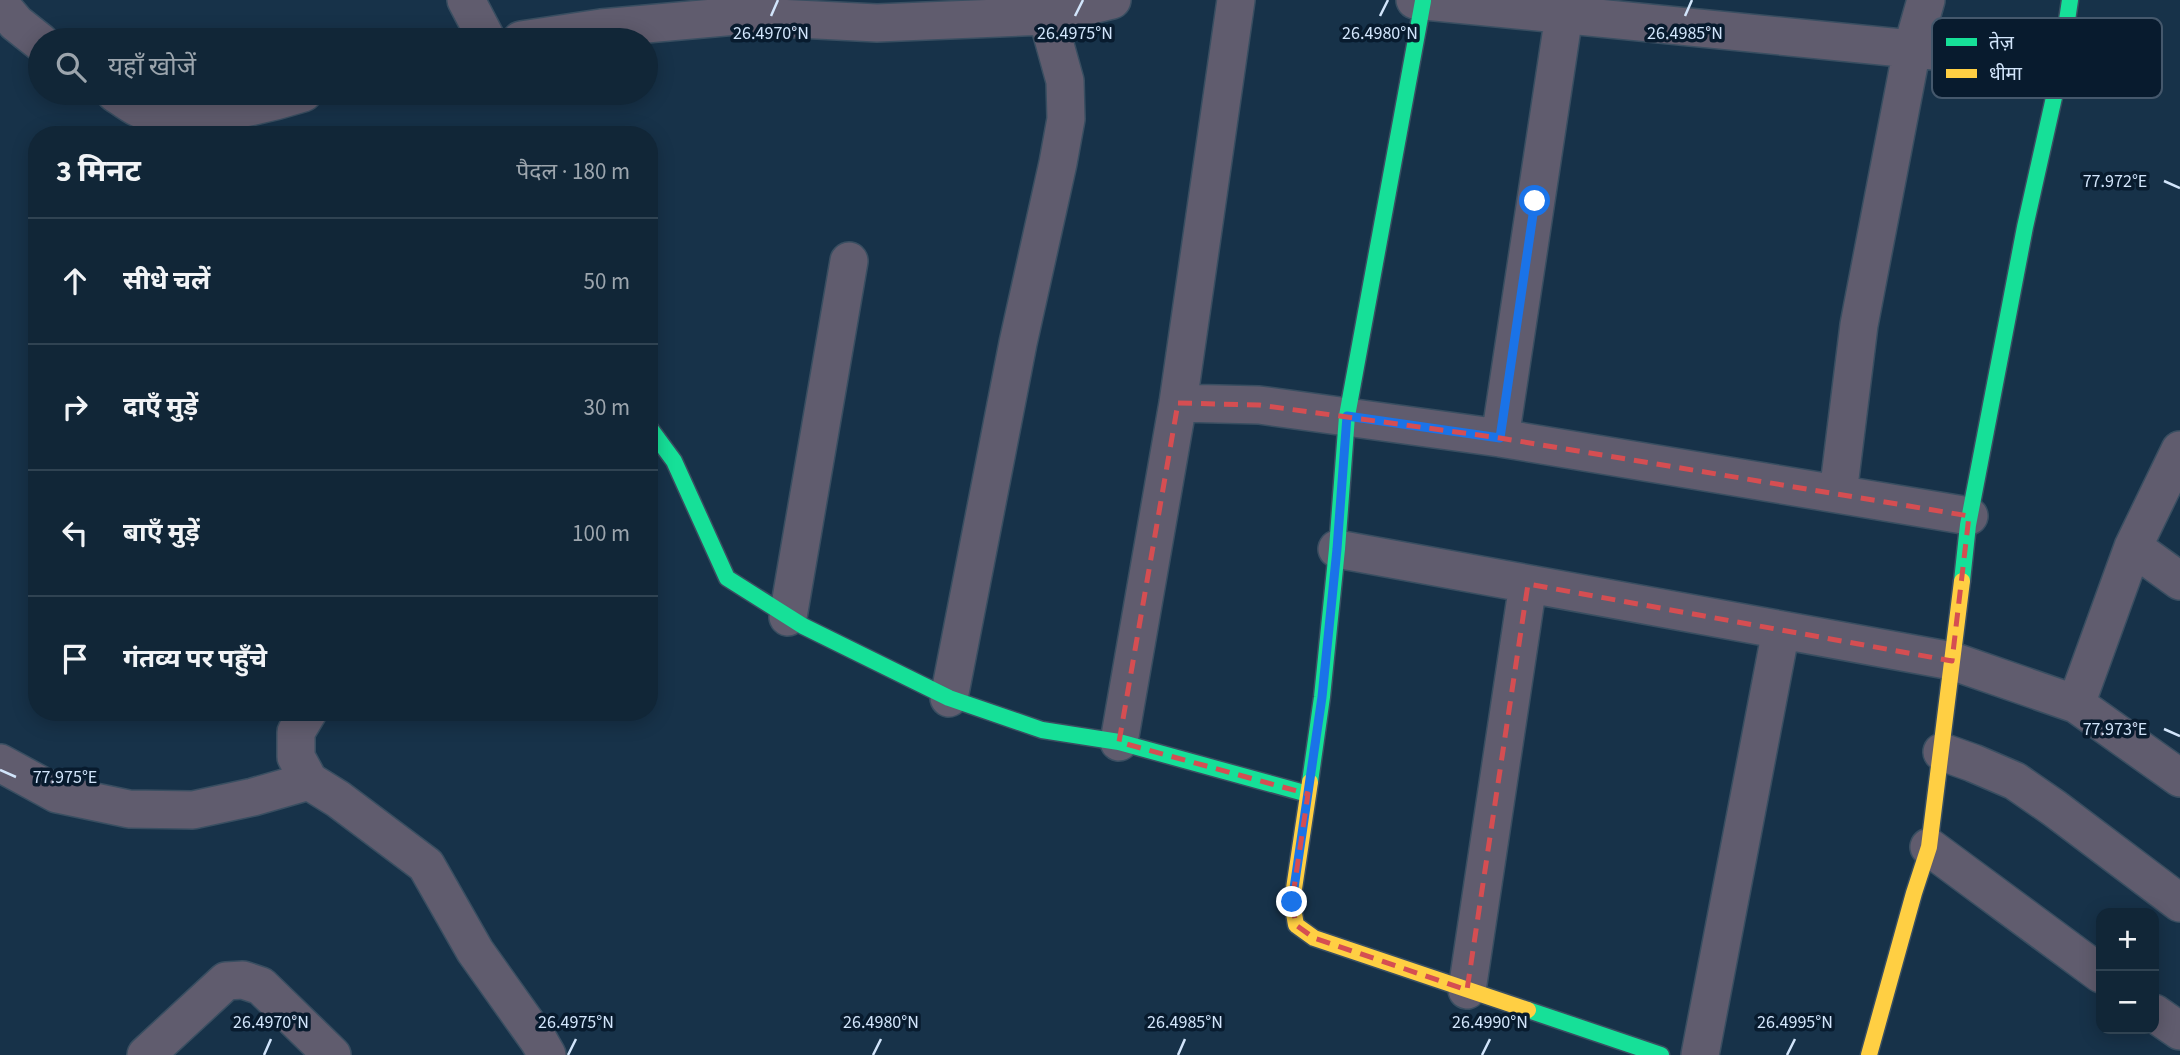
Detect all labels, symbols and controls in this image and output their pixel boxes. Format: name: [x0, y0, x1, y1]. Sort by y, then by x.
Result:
legend: [1932, 18, 2162, 98]
text: 26.4970°N: [733, 21, 809, 46]
text: 26.4975°N: [1037, 21, 1113, 46]
text: 26.4980°N: [1342, 21, 1418, 46]
text: 26.4985°N: [1647, 21, 1723, 46]
search box: [28, 28, 658, 105]
text: तेज़: [1989, 30, 2015, 57]
icon: search: [52, 48, 90, 86]
text: यहाँ खोजें: [108, 48, 196, 85]
text: धीमा: [1989, 61, 2023, 88]
text: 3 मिनट: [56, 150, 141, 193]
text: पैदल · 180 m: [516, 155, 630, 188]
text: 77.972°E: [2083, 169, 2147, 194]
route start: [1519, 185, 1550, 216]
icon: ahead: [56, 262, 94, 300]
text: सीधे चलें: [123, 262, 210, 299]
text: 50 m: [583, 265, 630, 298]
icon: right: [56, 388, 94, 426]
text: दाएँ मुड़ें: [123, 388, 198, 425]
text: 30 m: [583, 391, 630, 424]
icon: left: [56, 514, 94, 552]
text: बाएँ मुड़ें: [123, 514, 200, 551]
text: 100 m: [572, 517, 630, 550]
icon: arrive: [56, 640, 94, 678]
text: गंतव्य पर पहुँचे: [123, 640, 267, 677]
text: 77.973°E: [2083, 717, 2147, 742]
text: 77.975°E: [33, 765, 97, 790]
route end: [1276, 886, 1307, 917]
map controls: [2096, 908, 2159, 1034]
button: +: [2096, 908, 2159, 971]
button: −: [2096, 971, 2159, 1034]
text: 26.4970°N: [233, 1010, 309, 1035]
text: 26.4975°N: [538, 1010, 614, 1035]
text: 26.4980°N: [843, 1010, 919, 1035]
text: 26.4985°N: [1147, 1010, 1223, 1035]
text: 26.4990°N: [1452, 1010, 1528, 1035]
text: 26.4995°N: [1757, 1010, 1833, 1035]

